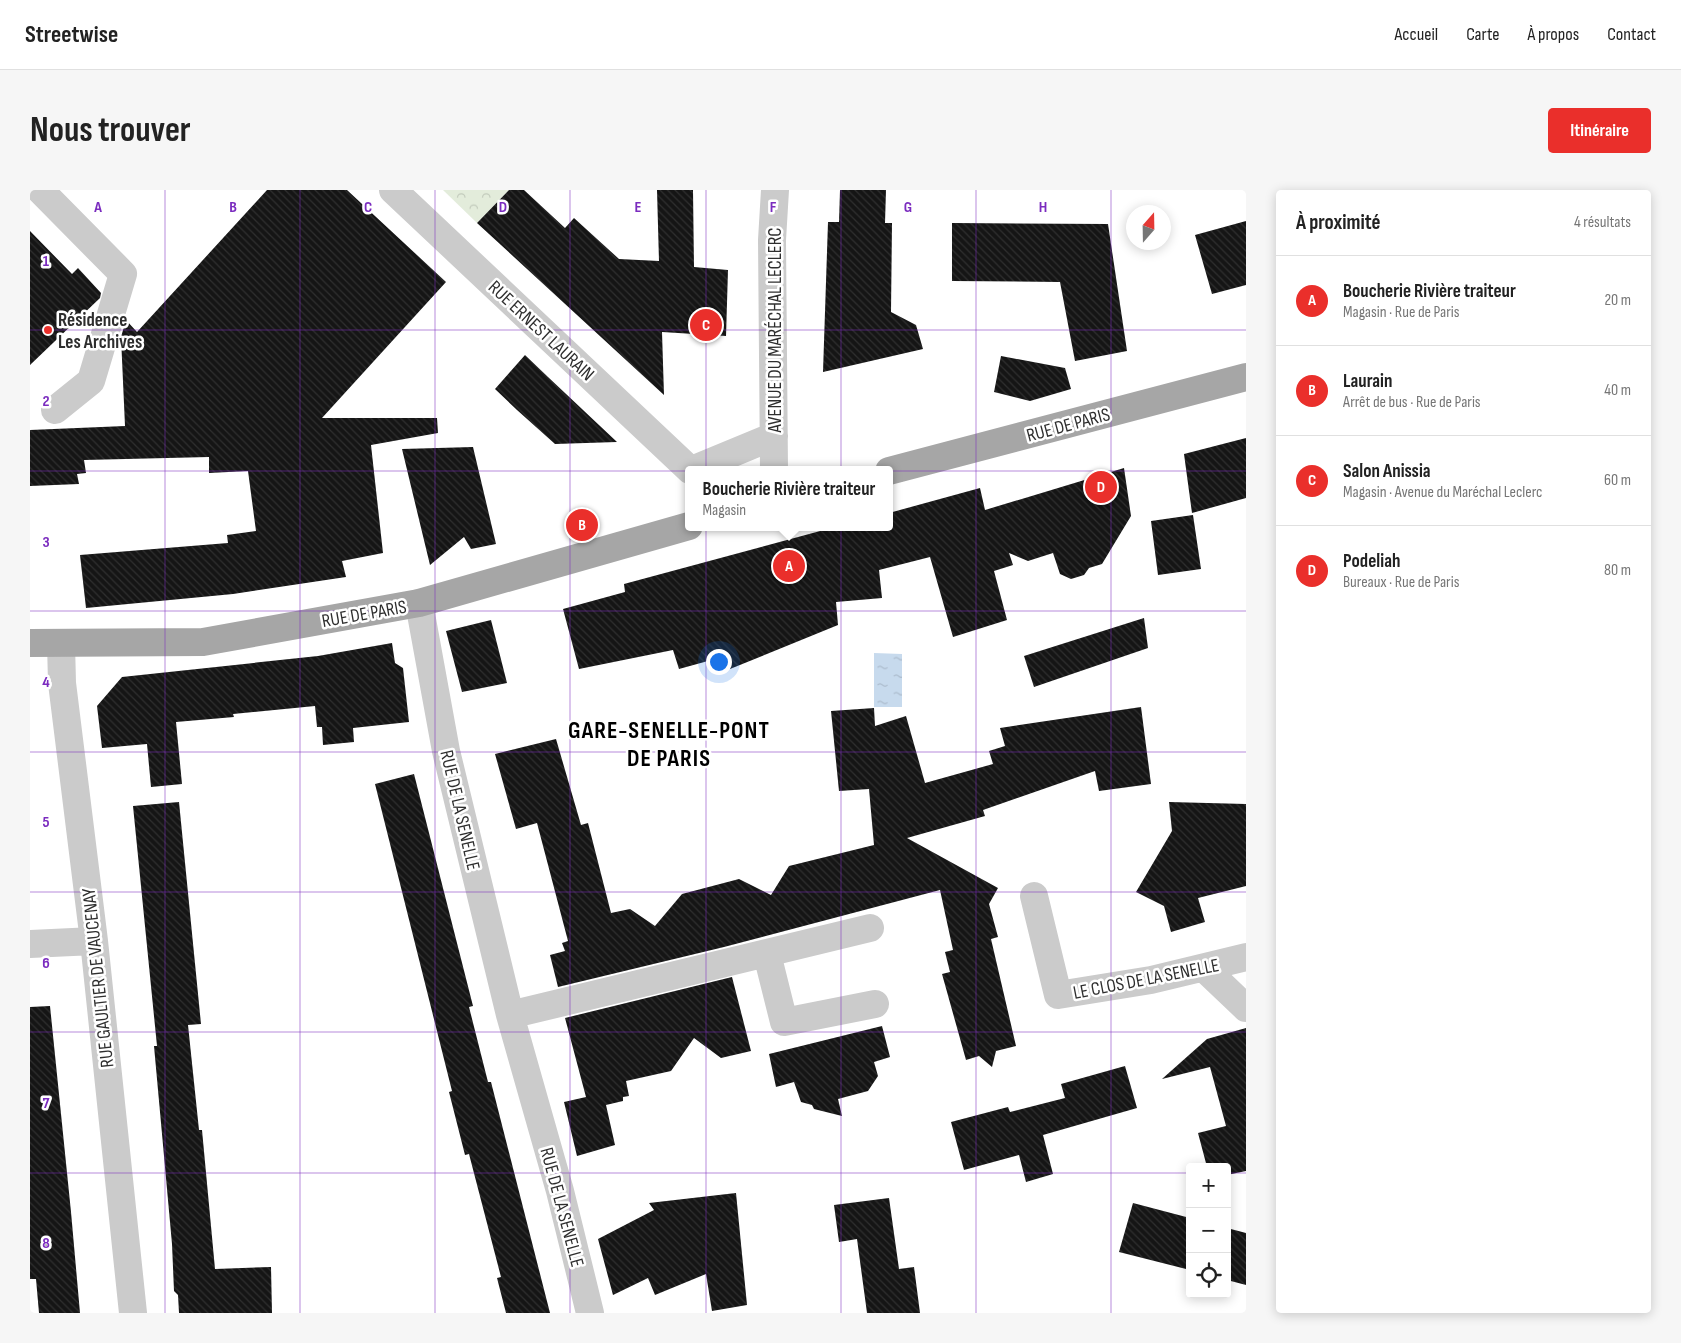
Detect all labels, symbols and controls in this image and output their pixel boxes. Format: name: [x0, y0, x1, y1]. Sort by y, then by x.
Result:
text: Streetwise: [25, 20, 118, 49]
text: Accueil: [1394, 24, 1438, 45]
text: Carte: [1466, 24, 1499, 45]
text: À propos: [1527, 24, 1579, 45]
text: Contact: [1607, 24, 1656, 45]
button: Itinéraire: [1548, 108, 1651, 153]
text: Nous trouver: [30, 109, 191, 152]
text: A: [93, 198, 102, 217]
text: B: [229, 198, 237, 217]
text: C: [364, 198, 372, 217]
text: D: [499, 198, 507, 217]
text: E: [635, 198, 642, 217]
text: F: [770, 198, 777, 217]
text: G: [904, 198, 912, 217]
text: H: [1039, 198, 1047, 217]
north arrow: [1126, 205, 1171, 250]
text: À proximité: [1296, 210, 1381, 235]
text: 4 résultats: [1574, 213, 1631, 232]
street label: AVENUE DU MARÉCHAL LECLERC: [764, 227, 787, 434]
text: 1: [43, 252, 50, 271]
street label: RUE ERNEST LAURAIN: [483, 276, 599, 386]
text: Boucherie Rivière traiteur: [1343, 280, 1516, 303]
text: A: [1308, 291, 1316, 310]
text: 20 m: [1604, 291, 1631, 310]
text: Magasin · Rue de Paris: [1343, 303, 1460, 322]
pin: C: [690, 306, 722, 344]
place label: Résidence Les Archives: [58, 309, 142, 354]
marker: Résidence Les Archives: [42, 324, 54, 336]
text: Laurain: [1343, 370, 1392, 393]
text: B: [1308, 381, 1316, 400]
text: 40 m: [1604, 381, 1631, 400]
text: 2: [42, 392, 50, 411]
text: Arrêt de bus · Rue de Paris: [1343, 393, 1481, 412]
street label: RUE DE PARIS: [1024, 403, 1113, 448]
text: Salon Anissia: [1343, 460, 1431, 483]
popup: [685, 466, 893, 531]
pin: D: [1085, 468, 1117, 506]
text: C: [1308, 471, 1316, 490]
text: 60 m: [1604, 471, 1631, 490]
text: Boucherie Rivière traiteur: [703, 478, 875, 501]
text: Magasin · Avenue du Maréchal Leclerc: [1343, 483, 1543, 502]
text: Magasin: [703, 501, 746, 520]
pin: B: [566, 506, 598, 544]
text: 3: [42, 533, 50, 552]
pin: A: [773, 547, 805, 585]
text: Podeliah: [1343, 550, 1400, 573]
text: D: [1308, 561, 1316, 580]
text: 80 m: [1604, 561, 1631, 580]
text: Bureaux · Rue de Paris: [1343, 573, 1459, 592]
street label: RUE DE PARIS: [320, 596, 408, 633]
your location: [706, 649, 732, 675]
text: 4: [42, 673, 50, 692]
district label: GARE-SENELLE-PONT DE PARIS: [568, 716, 770, 773]
street label: RUE DE LA SENELLE: [435, 748, 485, 873]
text: 5: [42, 813, 50, 832]
street label: RUE GAULTIER DE VAUCENAY: [78, 887, 119, 1069]
text: 6: [42, 954, 50, 973]
street label: LE CLOS DE LA SENELLE: [1071, 954, 1221, 1005]
text: 7: [43, 1094, 50, 1113]
street label: RUE DE LA SENELLE: [535, 1145, 589, 1270]
map controls: [1186, 1163, 1231, 1298]
button: +: [1186, 1163, 1231, 1208]
button: −: [1186, 1208, 1231, 1253]
text: 8: [42, 1234, 50, 1253]
button: locate: [1186, 1253, 1231, 1298]

